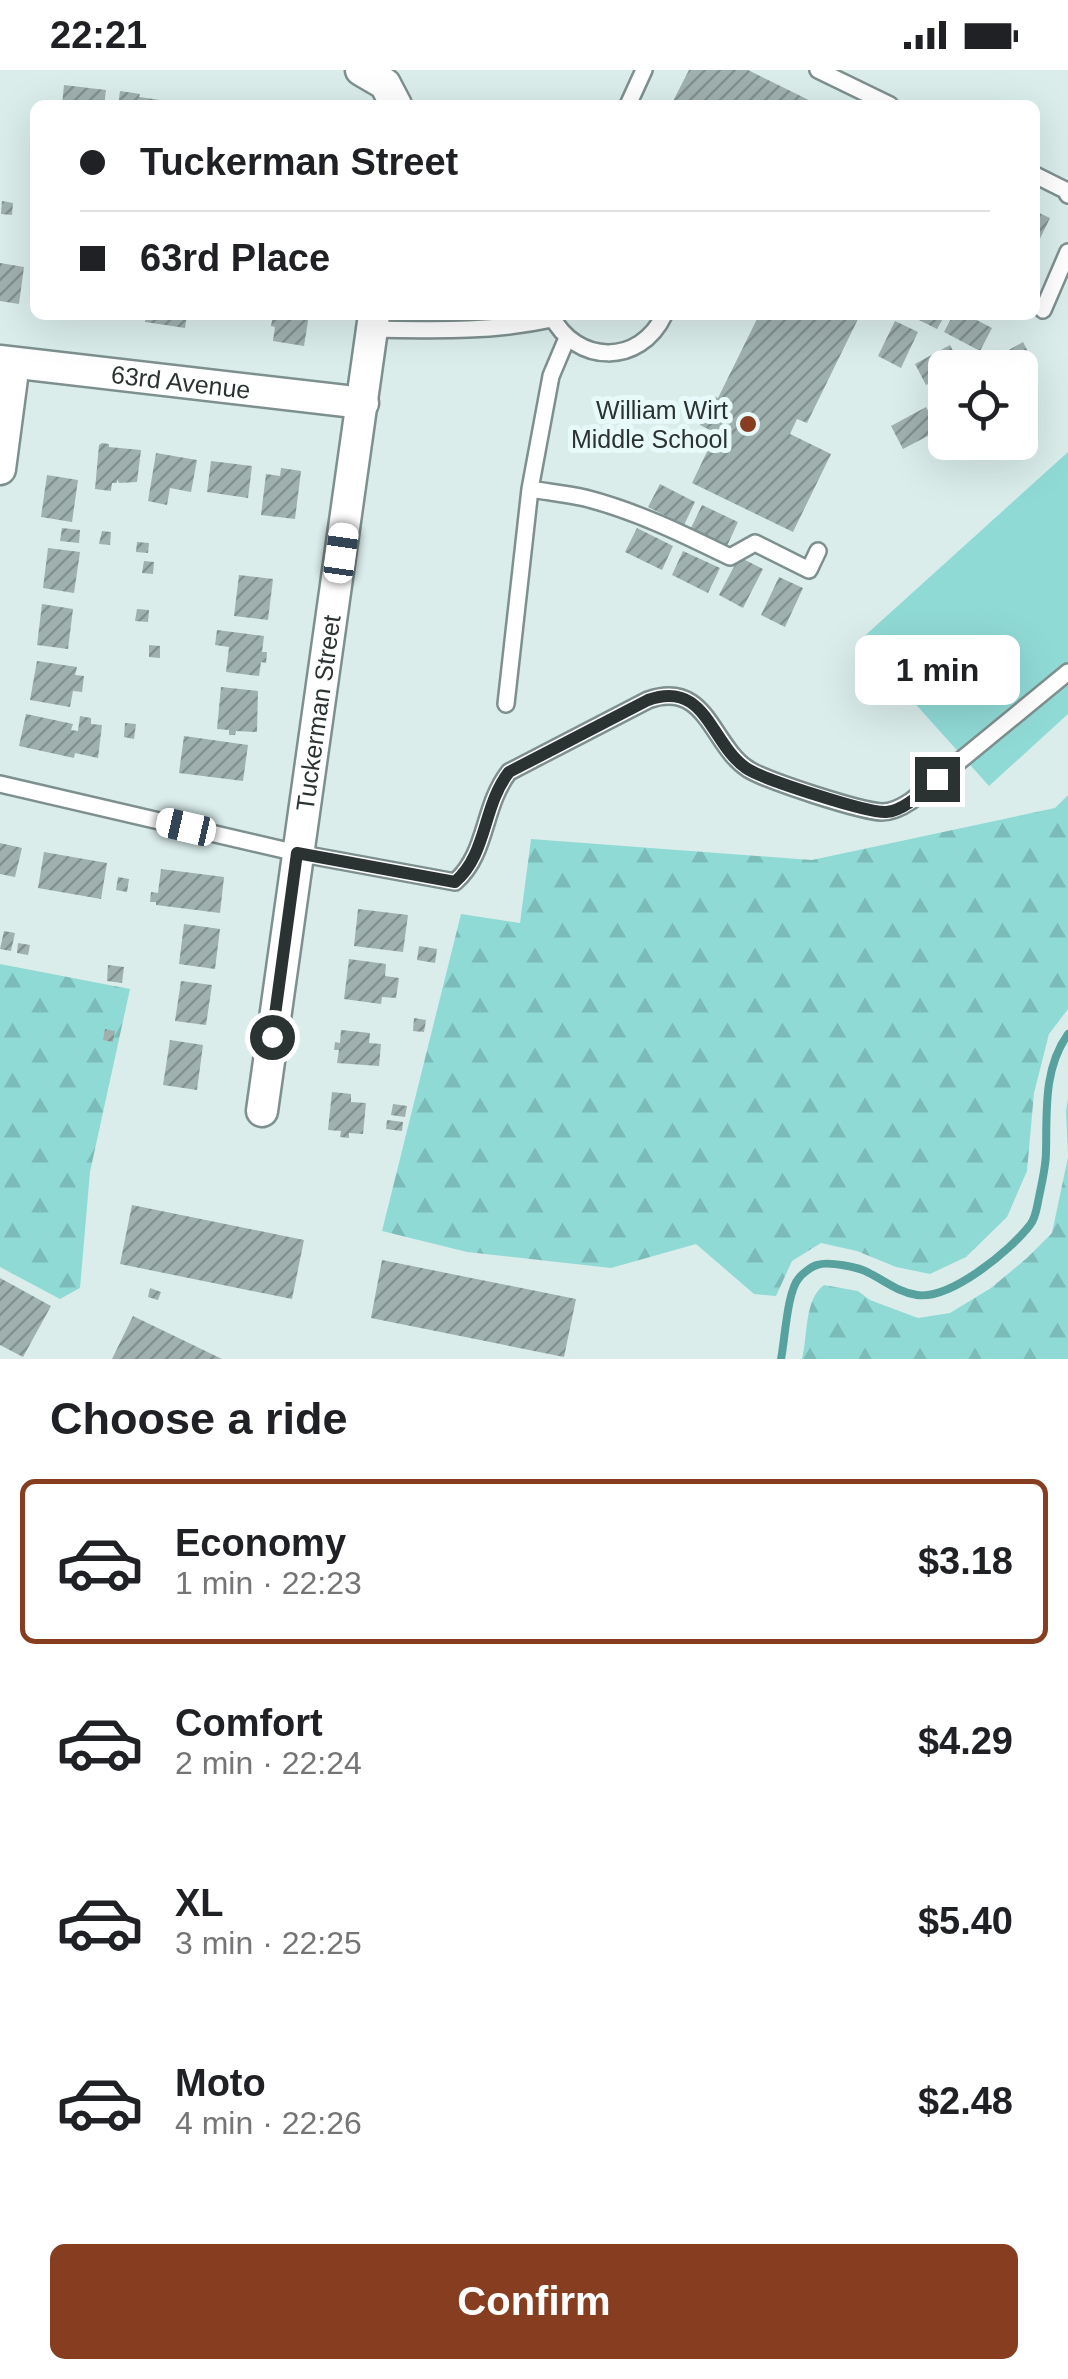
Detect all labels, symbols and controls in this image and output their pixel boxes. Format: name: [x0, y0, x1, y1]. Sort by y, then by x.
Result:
text: 22:21: [50, 14, 147, 56]
text: Tuckerman Street: [140, 141, 458, 183]
text: 63rd Place: [140, 237, 330, 279]
map controls: [928, 350, 1038, 460]
button: locate: [928, 350, 1038, 460]
street label: 63rd Avenue: [110, 360, 252, 404]
place label: William Wirt Middle School: [571, 396, 728, 453]
marker: William Wirt Middle School: [737, 413, 759, 435]
car: [322, 521, 360, 585]
street label: Tuckerman Street: [290, 613, 346, 813]
callout: 1 min: [854, 634, 1020, 704]
text: 1 min: [896, 652, 979, 688]
route end: [915, 757, 960, 802]
car: [153, 806, 219, 848]
route start: [250, 1015, 295, 1060]
text: Choose a ride: [50, 1393, 348, 1444]
icon: car: [55, 1517, 145, 1607]
text: Economy: [175, 1522, 346, 1564]
text: $3.18: [918, 1540, 1013, 1582]
text: 1 min · 22:23: [175, 1565, 362, 1601]
icon: car: [55, 1697, 145, 1787]
text: Comfort: [175, 1702, 323, 1744]
text: $4.29: [918, 1720, 1013, 1762]
text: 2 min · 22:24: [175, 1745, 362, 1781]
icon: car: [55, 1877, 145, 1967]
text: XL: [175, 1882, 224, 1924]
text: $5.40: [918, 1900, 1013, 1942]
text: 3 min · 22:25: [175, 1925, 362, 1961]
icon: car: [55, 2057, 145, 2147]
text: Moto: [175, 2062, 266, 2104]
text: $2.48: [918, 2080, 1013, 2122]
text: 4 min · 22:26: [175, 2105, 362, 2141]
button: Confirm: [50, 2244, 1018, 2359]

